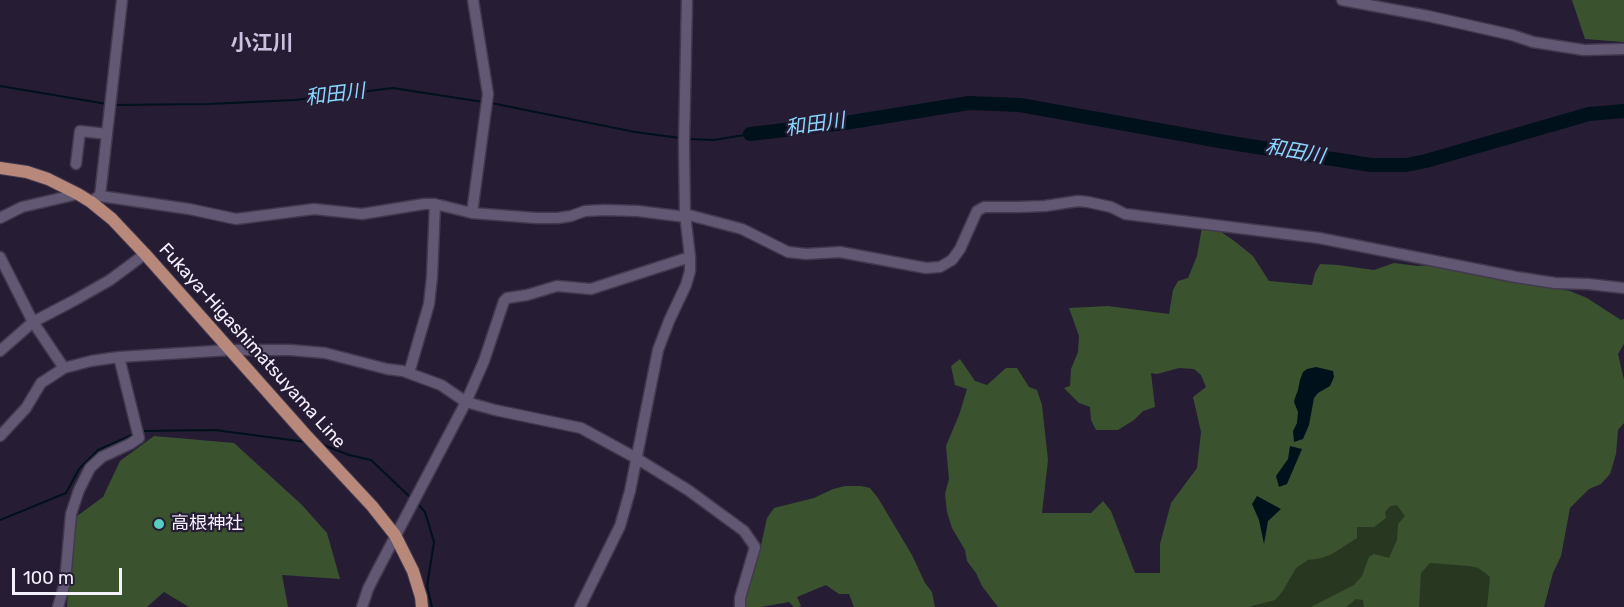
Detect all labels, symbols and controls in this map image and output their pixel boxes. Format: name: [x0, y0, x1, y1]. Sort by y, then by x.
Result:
district label: 小江川: [231, 31, 293, 57]
water label: 和田川: [304, 79, 366, 111]
water label: 和田川: [784, 109, 846, 141]
water label: 和田川: [1263, 135, 1327, 169]
street label: Fukaya-Higashimatsuyama Line: [154, 239, 350, 453]
place label: 高根神社: [171, 513, 243, 535]
marker: 高根神社: [152, 517, 166, 531]
scale bar: [15, 556, 124, 594]
text: 100 m: [23, 567, 74, 589]

